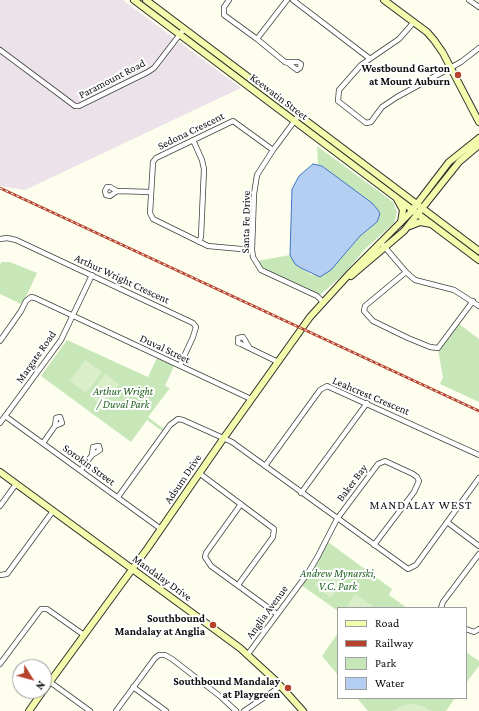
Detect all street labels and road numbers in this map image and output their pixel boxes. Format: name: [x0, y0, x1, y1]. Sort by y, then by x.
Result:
street label: Paramount Road: [76, 56, 148, 102]
street label: Keewatin Street: [247, 71, 311, 123]
street label: Sedona Crescent: [156, 109, 226, 153]
street label: Santa Fe Drive: [239, 190, 253, 254]
street label: Arthur Wright Crescent: [72, 251, 172, 307]
street label: Margate Road: [13, 328, 59, 386]
street label: Duval Street: [138, 332, 192, 366]
street label: Leahcrest Crescent: [330, 374, 412, 418]
street label: Sorokin Street: [60, 442, 118, 488]
street label: Adsum Drive: [162, 452, 204, 506]
street label: Baker Bay: [334, 462, 370, 504]
street label: Mandalay Drive: [130, 552, 194, 604]
street label: Anglia Avenue: [243, 583, 291, 641]

